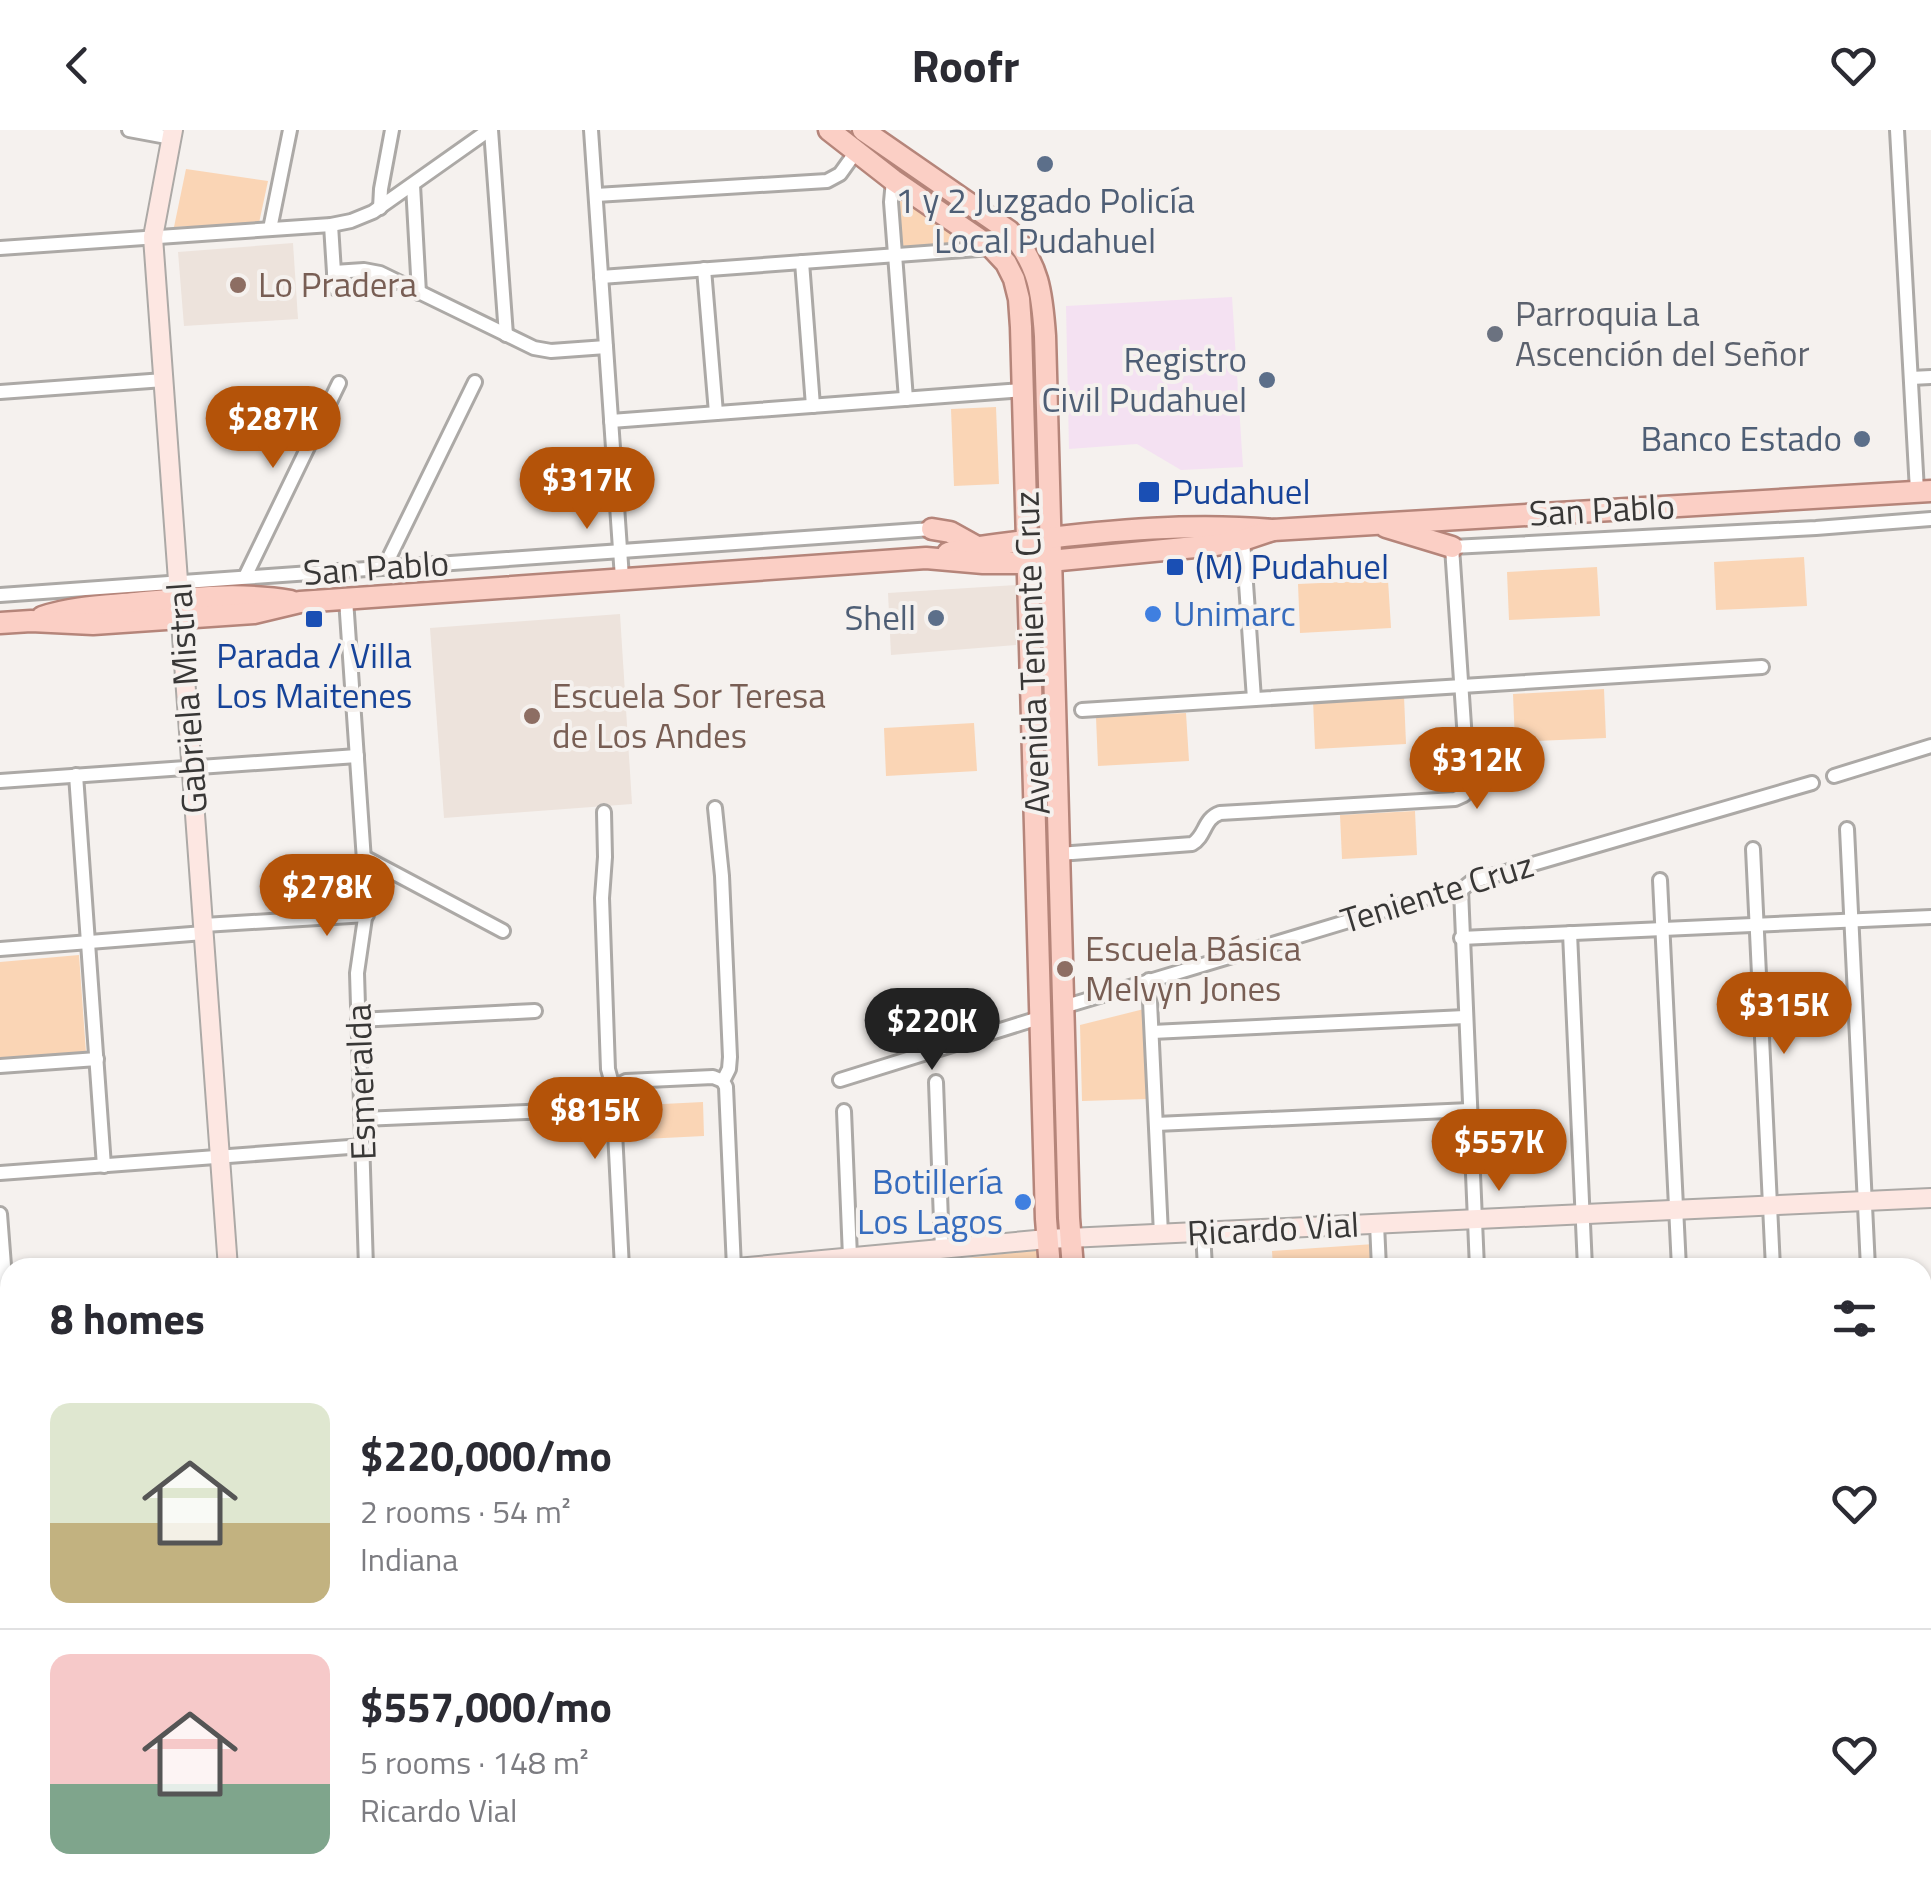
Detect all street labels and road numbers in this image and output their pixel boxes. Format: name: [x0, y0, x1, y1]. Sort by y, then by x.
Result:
street label: San Pablo: [1528, 478, 1676, 540]
street label: Avenida Teniente Cruz: [998, 490, 1064, 816]
street label: San Pablo: [301, 535, 451, 599]
street label: Gabriela Mistral: [151, 581, 221, 815]
street label: Teniente Cruz: [1334, 837, 1540, 947]
street label: Esmeralda: [330, 1003, 390, 1161]
street label: Ricardo Vial: [1186, 1197, 1360, 1259]

